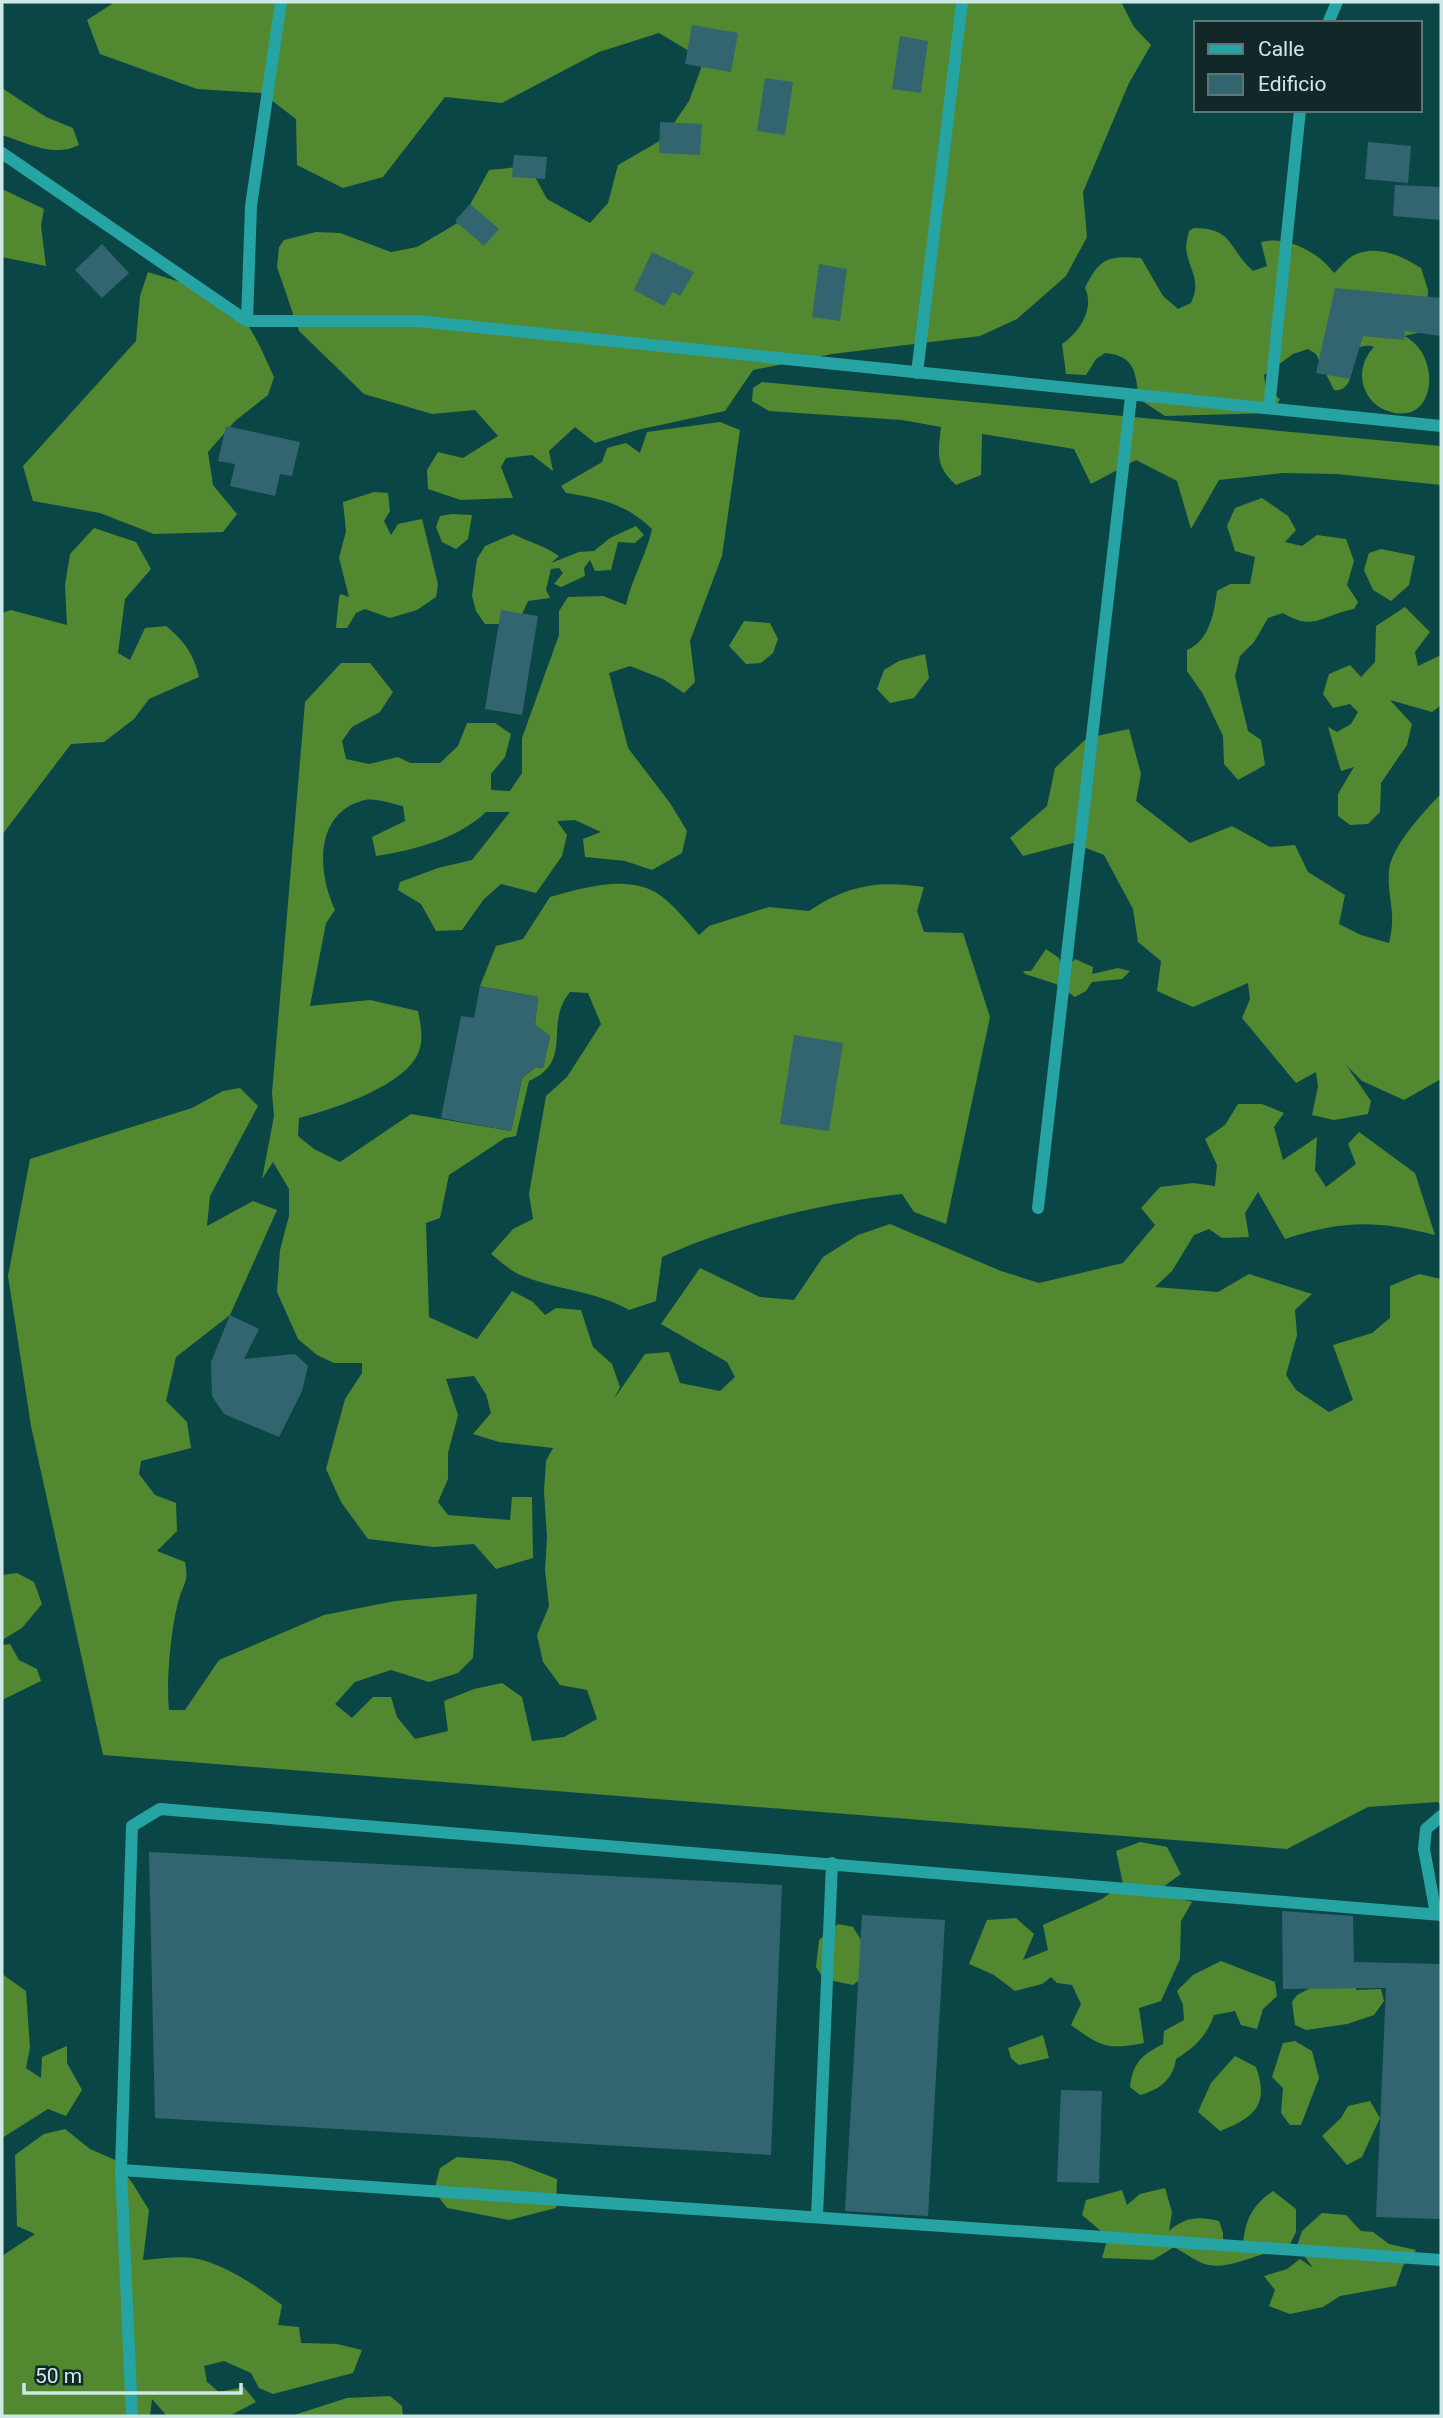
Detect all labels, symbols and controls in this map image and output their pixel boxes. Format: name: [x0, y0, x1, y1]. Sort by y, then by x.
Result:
legend: [1194, 21, 1422, 112]
text: Calle: [1258, 37, 1304, 61]
text: Edificio: [1258, 72, 1326, 96]
scale bar: [24, 2352, 242, 2396]
text: 50 m: [35, 2364, 82, 2388]

